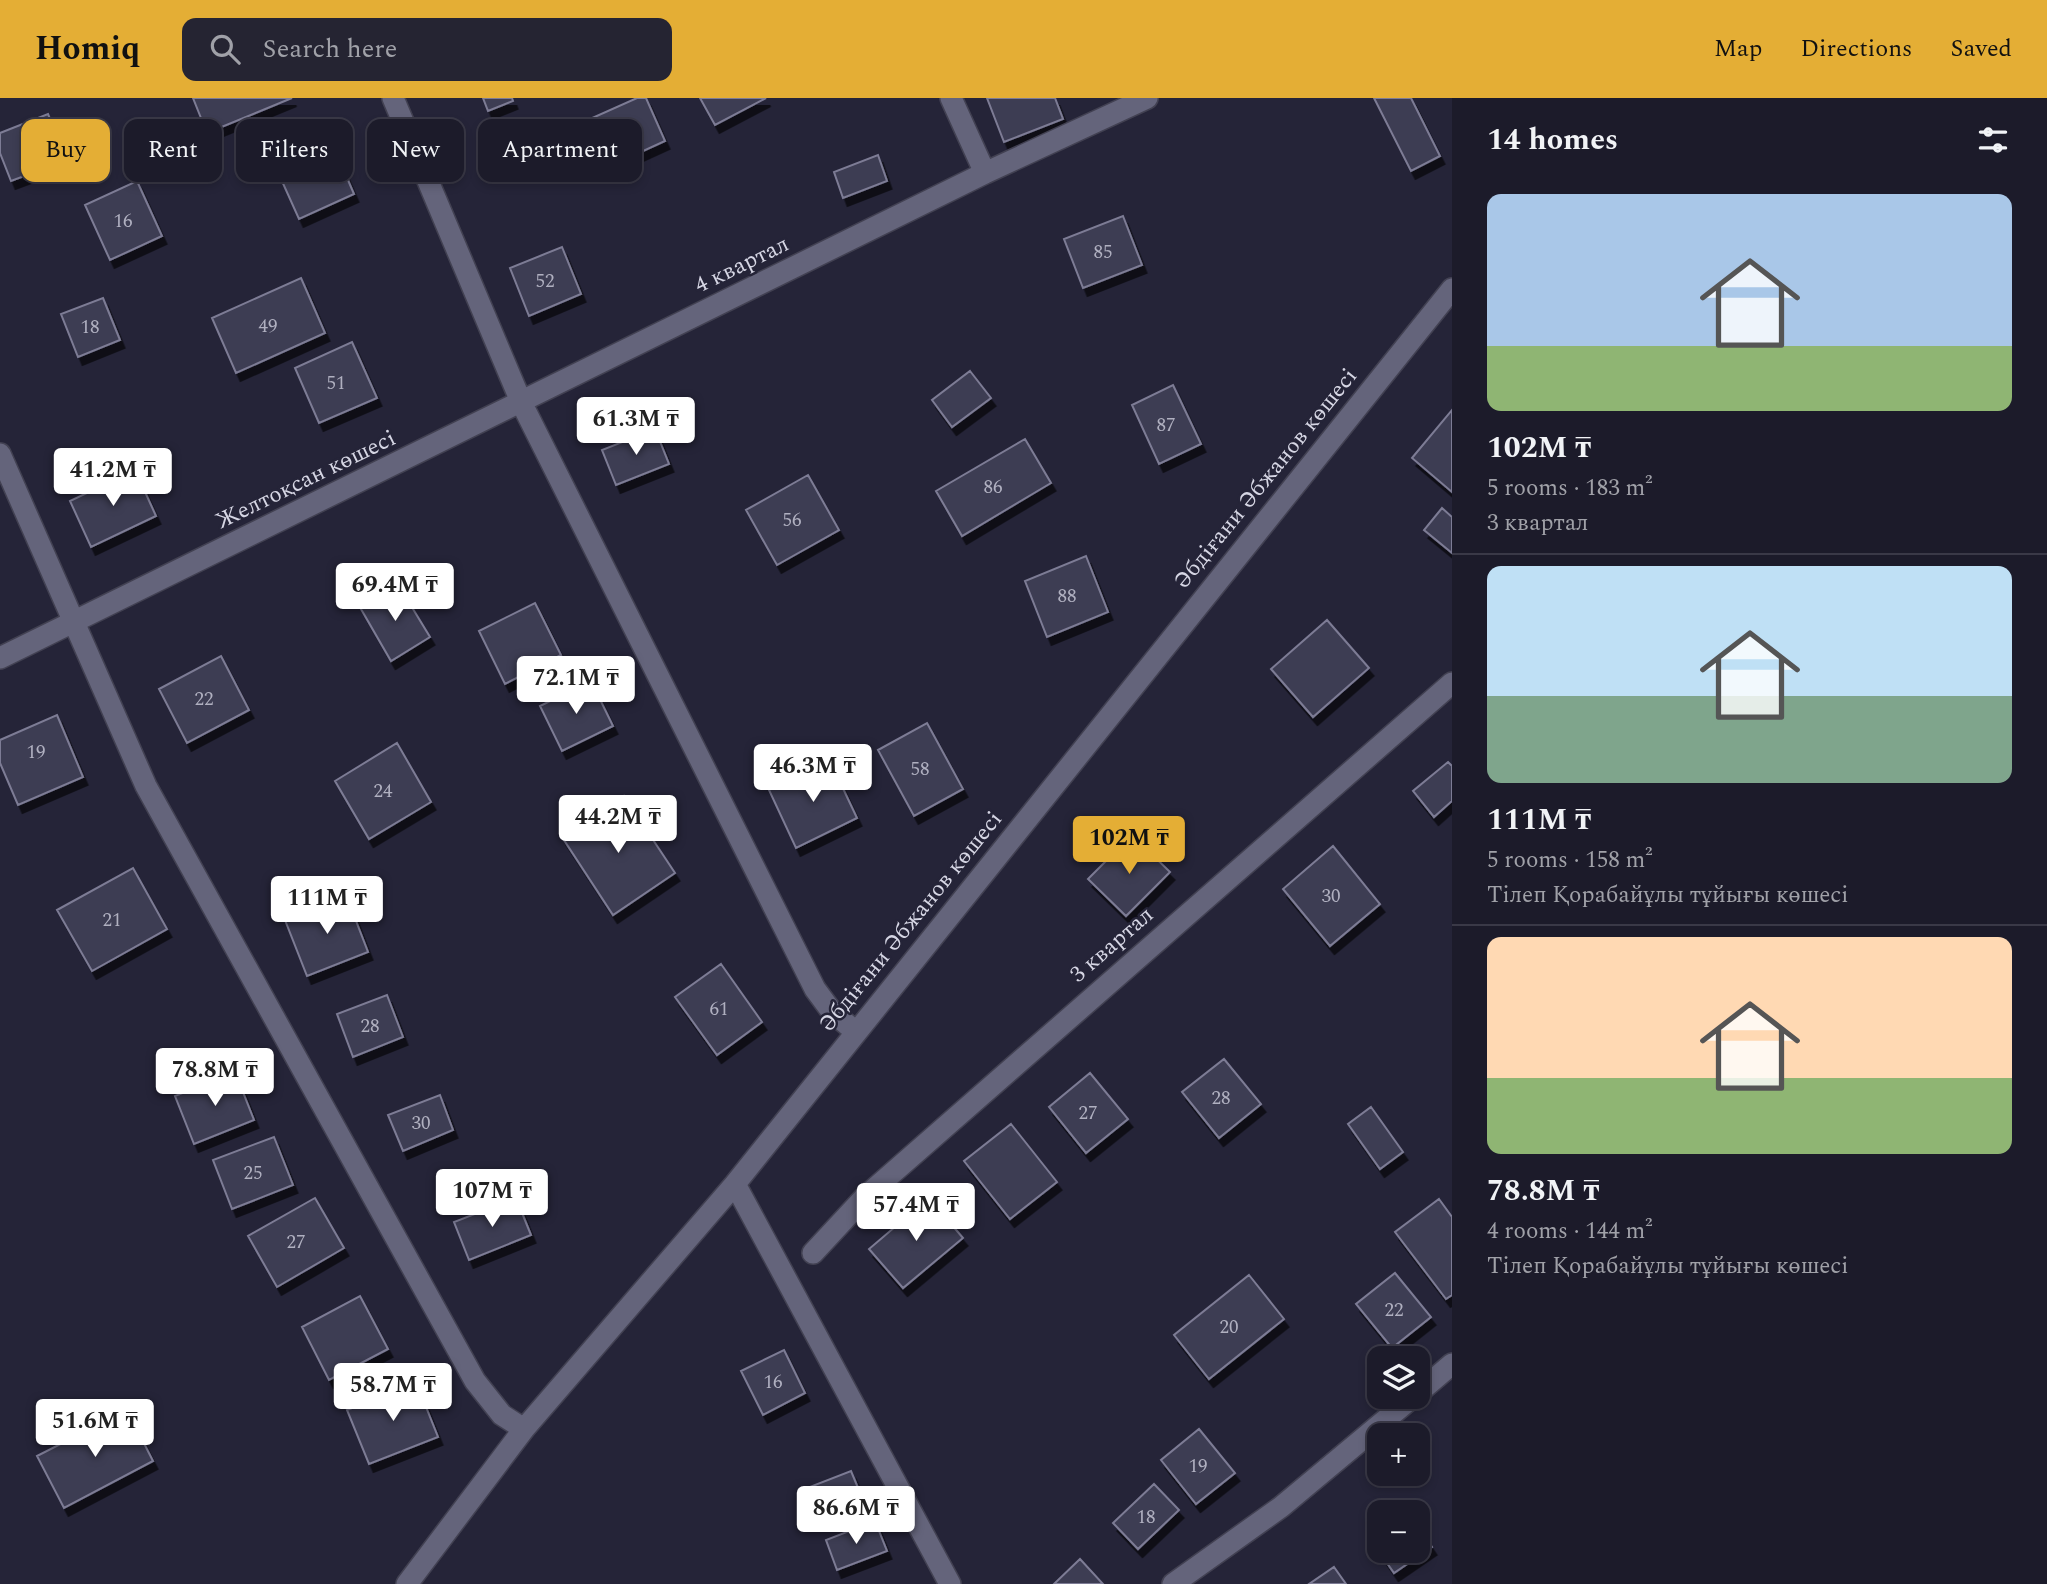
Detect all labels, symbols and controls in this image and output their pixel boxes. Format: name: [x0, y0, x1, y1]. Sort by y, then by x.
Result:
search box: [182, 18, 672, 81]
text: Homiq: [35, 24, 140, 74]
text: Search here: [262, 29, 397, 69]
icon: search: [206, 30, 244, 68]
text: Map: [1714, 31, 1762, 67]
text: Directions: [1800, 31, 1912, 67]
text: Saved: [1950, 31, 2012, 67]
text: 14 homes: [1487, 117, 1618, 163]
chip: Buy: [21, 119, 110, 182]
chip: Rent: [124, 119, 222, 182]
chip: Filters: [236, 119, 353, 182]
chip: New: [367, 119, 464, 182]
chip: Apartment: [478, 119, 642, 182]
icon: filters: [1974, 121, 2012, 159]
house number: 16: [113, 207, 133, 236]
street label: 4 квартал: [689, 227, 795, 303]
house number: 85: [1093, 238, 1113, 267]
icon: home: [1687, 240, 1813, 366]
house number: 52: [535, 267, 555, 296]
house number: 49: [258, 312, 278, 341]
house number: 18: [80, 313, 100, 342]
street label: Әбдіғани Әбжанов көшесі: [1166, 361, 1366, 597]
house number: 51: [326, 369, 346, 398]
pin: 61.3M ₸: [571, 398, 701, 457]
text: 61.3M ₸: [593, 402, 679, 437]
house number: 87: [1156, 411, 1176, 440]
street label: Желтоқсан көшесі: [210, 421, 402, 539]
text: 102M ₸: [1487, 425, 1592, 471]
pin: 41.2M ₸: [48, 448, 178, 508]
text: 41.2M ₸: [70, 453, 156, 488]
text: 5 rooms · 183 m²: [1487, 471, 1653, 506]
house number: 86: [983, 473, 1003, 502]
house number: 56: [782, 506, 802, 535]
text: 3 квартал: [1487, 506, 1588, 541]
pin: 69.4M ₸: [330, 564, 460, 623]
text: 69.4M ₸: [352, 568, 438, 603]
house number: 88: [1057, 582, 1077, 611]
icon: home: [1687, 612, 1813, 738]
pin: 72.1M ₸: [511, 656, 641, 716]
text: 72.1M ₸: [533, 661, 619, 696]
house number: 22: [194, 685, 214, 714]
house number: 19: [26, 738, 46, 767]
pin: 46.3M ₸: [748, 744, 878, 804]
text: 46.3M ₸: [770, 749, 856, 784]
house number: 58: [910, 755, 930, 784]
house number: 24: [373, 777, 393, 806]
pin: 44.2M ₸: [553, 796, 683, 855]
text: 111M ₸: [1487, 797, 1592, 843]
text: 44.2M ₸: [575, 800, 661, 835]
street label: Әбдіғани Әбжанов көшесі: [811, 804, 1011, 1040]
pin: 102M ₸: [1072, 816, 1186, 876]
text: 102M ₸: [1089, 821, 1169, 856]
text: 5 rooms · 158 m²: [1487, 843, 1653, 878]
pin: 111M ₸: [270, 876, 384, 936]
text: Тілеп Қорабайұлы тұйығы көшесі: [1487, 878, 1849, 913]
text: 111M ₸: [287, 881, 367, 916]
house number: 30: [1321, 882, 1341, 911]
street label: 3 квартал: [1062, 899, 1162, 991]
house number: 21: [102, 906, 122, 935]
icon: home: [1687, 983, 1813, 1109]
house number: 61: [709, 995, 729, 1024]
house number: 28: [360, 1012, 380, 1041]
pin: 78.8M ₸: [150, 1048, 280, 1108]
text: 78.8M ₸: [172, 1053, 258, 1088]
house number: 28: [1211, 1084, 1231, 1113]
house number: 27: [1078, 1099, 1098, 1128]
house number: 30: [411, 1109, 431, 1138]
house number: 25: [243, 1159, 263, 1188]
text: 78.8M ₸: [1487, 1168, 1600, 1214]
pin: 107M ₸: [435, 1170, 549, 1229]
text: 107M ₸: [452, 1174, 532, 1209]
pin: 57.4M ₸: [851, 1184, 981, 1243]
text: 57.4M ₸: [873, 1188, 959, 1223]
text: 4 rooms · 144 m²: [1487, 1214, 1653, 1249]
house number: 27: [286, 1228, 306, 1257]
text: Тілеп Қорабайұлы тұйығы көшесі: [1487, 1249, 1849, 1284]
house number: 22: [1384, 1296, 1404, 1325]
house number: 20: [1219, 1313, 1239, 1342]
map controls: [1367, 1346, 1430, 1563]
button: layers: [1367, 1346, 1430, 1409]
pin: 58.7M ₸: [328, 1364, 458, 1423]
text: 58.7M ₸: [350, 1368, 436, 1403]
house number: 16: [763, 1368, 783, 1397]
pin: 51.6M ₸: [30, 1400, 160, 1459]
text: 51.6M ₸: [52, 1404, 138, 1439]
button: +: [1367, 1423, 1430, 1486]
house number: 19: [1188, 1452, 1208, 1481]
pin: 86.6M ₸: [791, 1486, 921, 1546]
text: 86.6M ₸: [813, 1491, 899, 1526]
button: −: [1367, 1500, 1430, 1563]
house number: 18: [1136, 1503, 1156, 1532]

